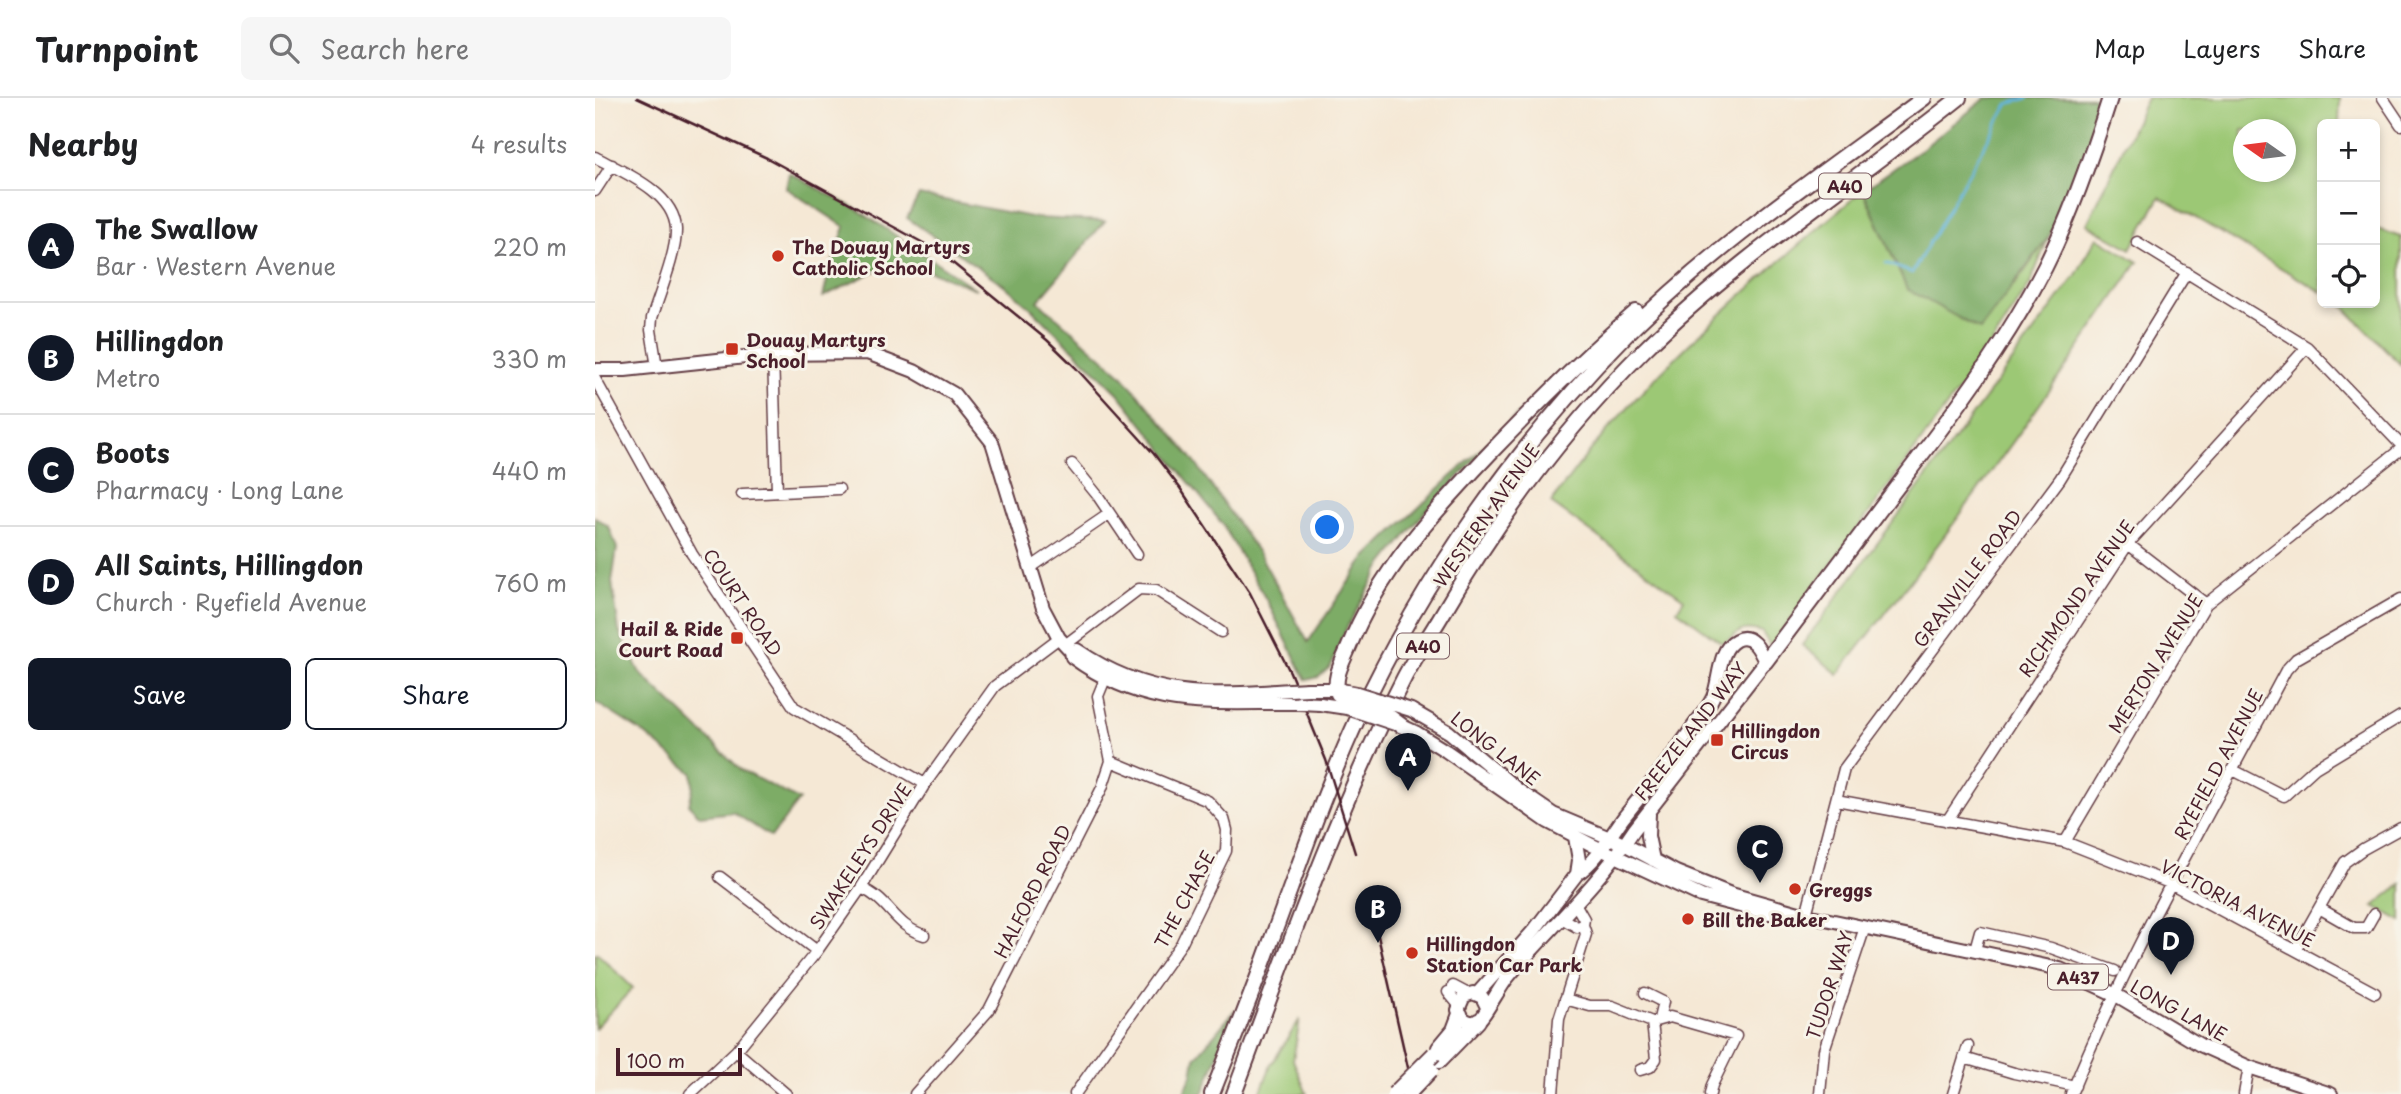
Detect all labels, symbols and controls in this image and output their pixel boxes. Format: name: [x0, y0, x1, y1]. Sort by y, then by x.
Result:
search box: [241, 17, 731, 80]
text: Turnpoint: [35, 23, 199, 73]
icon: search: [265, 29, 303, 67]
text: Search here: [321, 29, 469, 68]
text: Map: [2094, 30, 2145, 66]
text: Layers: [2183, 30, 2260, 66]
text: Share: [2298, 30, 2366, 66]
north arrow: [2233, 119, 2296, 182]
map controls: [2317, 119, 2380, 308]
button: +: [2317, 119, 2380, 182]
text: Nearby: [28, 121, 138, 166]
text: 4 results: [471, 126, 567, 161]
road number: A40: [1819, 174, 1871, 198]
button: −: [2317, 182, 2380, 245]
text: The Swallow: [95, 209, 258, 248]
text: A: [42, 229, 60, 264]
text: 220 m: [493, 229, 567, 264]
place label: The Douay Martyrs Catholic School: [792, 233, 970, 281]
button: locate: [2317, 245, 2380, 308]
text: Bar · Western Avenue: [95, 248, 336, 283]
marker: The Douay Martyrs Catholic School: [770, 248, 786, 264]
text: Hillingdon: [95, 321, 224, 360]
place label: Douay Martyrs School: [746, 326, 886, 374]
text: B: [43, 341, 59, 376]
text: 330 m: [491, 341, 567, 376]
marker: Douay Martyrs School: [724, 341, 740, 357]
text: Metro: [95, 360, 160, 395]
text: Boots: [95, 433, 170, 472]
street label: WESTERN AVENUE: [1426, 438, 1546, 592]
text: C: [42, 453, 60, 488]
text: 440 m: [492, 453, 567, 488]
text: Pharmacy · Long Lane: [95, 472, 344, 507]
street label: GRANVILLE ROAD: [1906, 503, 2028, 653]
your location: [1310, 510, 1344, 544]
street label: RICHMOND AVENUE: [2011, 514, 2141, 682]
street label: COURT ROAD: [697, 543, 789, 661]
text: All Saints, Hillingdon: [95, 545, 364, 584]
text: D: [42, 565, 60, 600]
text: 760 m: [495, 565, 567, 600]
text: Church · Ryefield Avenue: [95, 584, 367, 619]
street label: MERTON AVENUE: [2101, 588, 2209, 738]
place label: Hail & Ride Court Road: [618, 615, 723, 663]
marker: Hail & Ride Court Road: [729, 630, 745, 646]
road number: A40: [1397, 634, 1449, 659]
street label: FREEZELAND WAY: [1627, 656, 1753, 806]
button: Save: [28, 658, 291, 730]
button: Share: [305, 658, 567, 730]
street label: RYEFIELD AVENUE: [2167, 684, 2269, 844]
street label: LONG LANE: [1446, 704, 1546, 792]
place label: Hillingdon Circus: [1731, 717, 1820, 765]
marker: Hillingdon Circus: [1709, 732, 1725, 748]
pin: A: [1385, 733, 1431, 791]
street label: SWAKELEYS DRIVE: [802, 777, 918, 935]
street label: HALFORD ROAD: [987, 820, 1077, 962]
pin: C: [1737, 825, 1783, 883]
street label: THE CHASE: [1147, 845, 1221, 953]
street label: VICTORIA AVENUE: [2156, 852, 2320, 954]
place label: Greggs: [1809, 876, 1873, 903]
marker: Greggs: [1787, 881, 1803, 897]
pin: B: [1355, 885, 1401, 943]
place label: Bill the Baker: [1702, 906, 1828, 933]
marker: Bill the Baker: [1680, 911, 1696, 927]
pin: D: [2148, 917, 2194, 975]
street label: TUDOR WAY: [1799, 927, 1859, 1043]
place label: Hillingdon Station Car Park: [1426, 930, 1582, 978]
marker: Hillingdon Station Car Park: [1404, 945, 1420, 961]
road number: A437: [2048, 964, 2108, 990]
street label: LONG LANE: [2126, 972, 2232, 1048]
scale bar: [616, 1045, 742, 1077]
text: 100 m: [627, 1046, 685, 1074]

